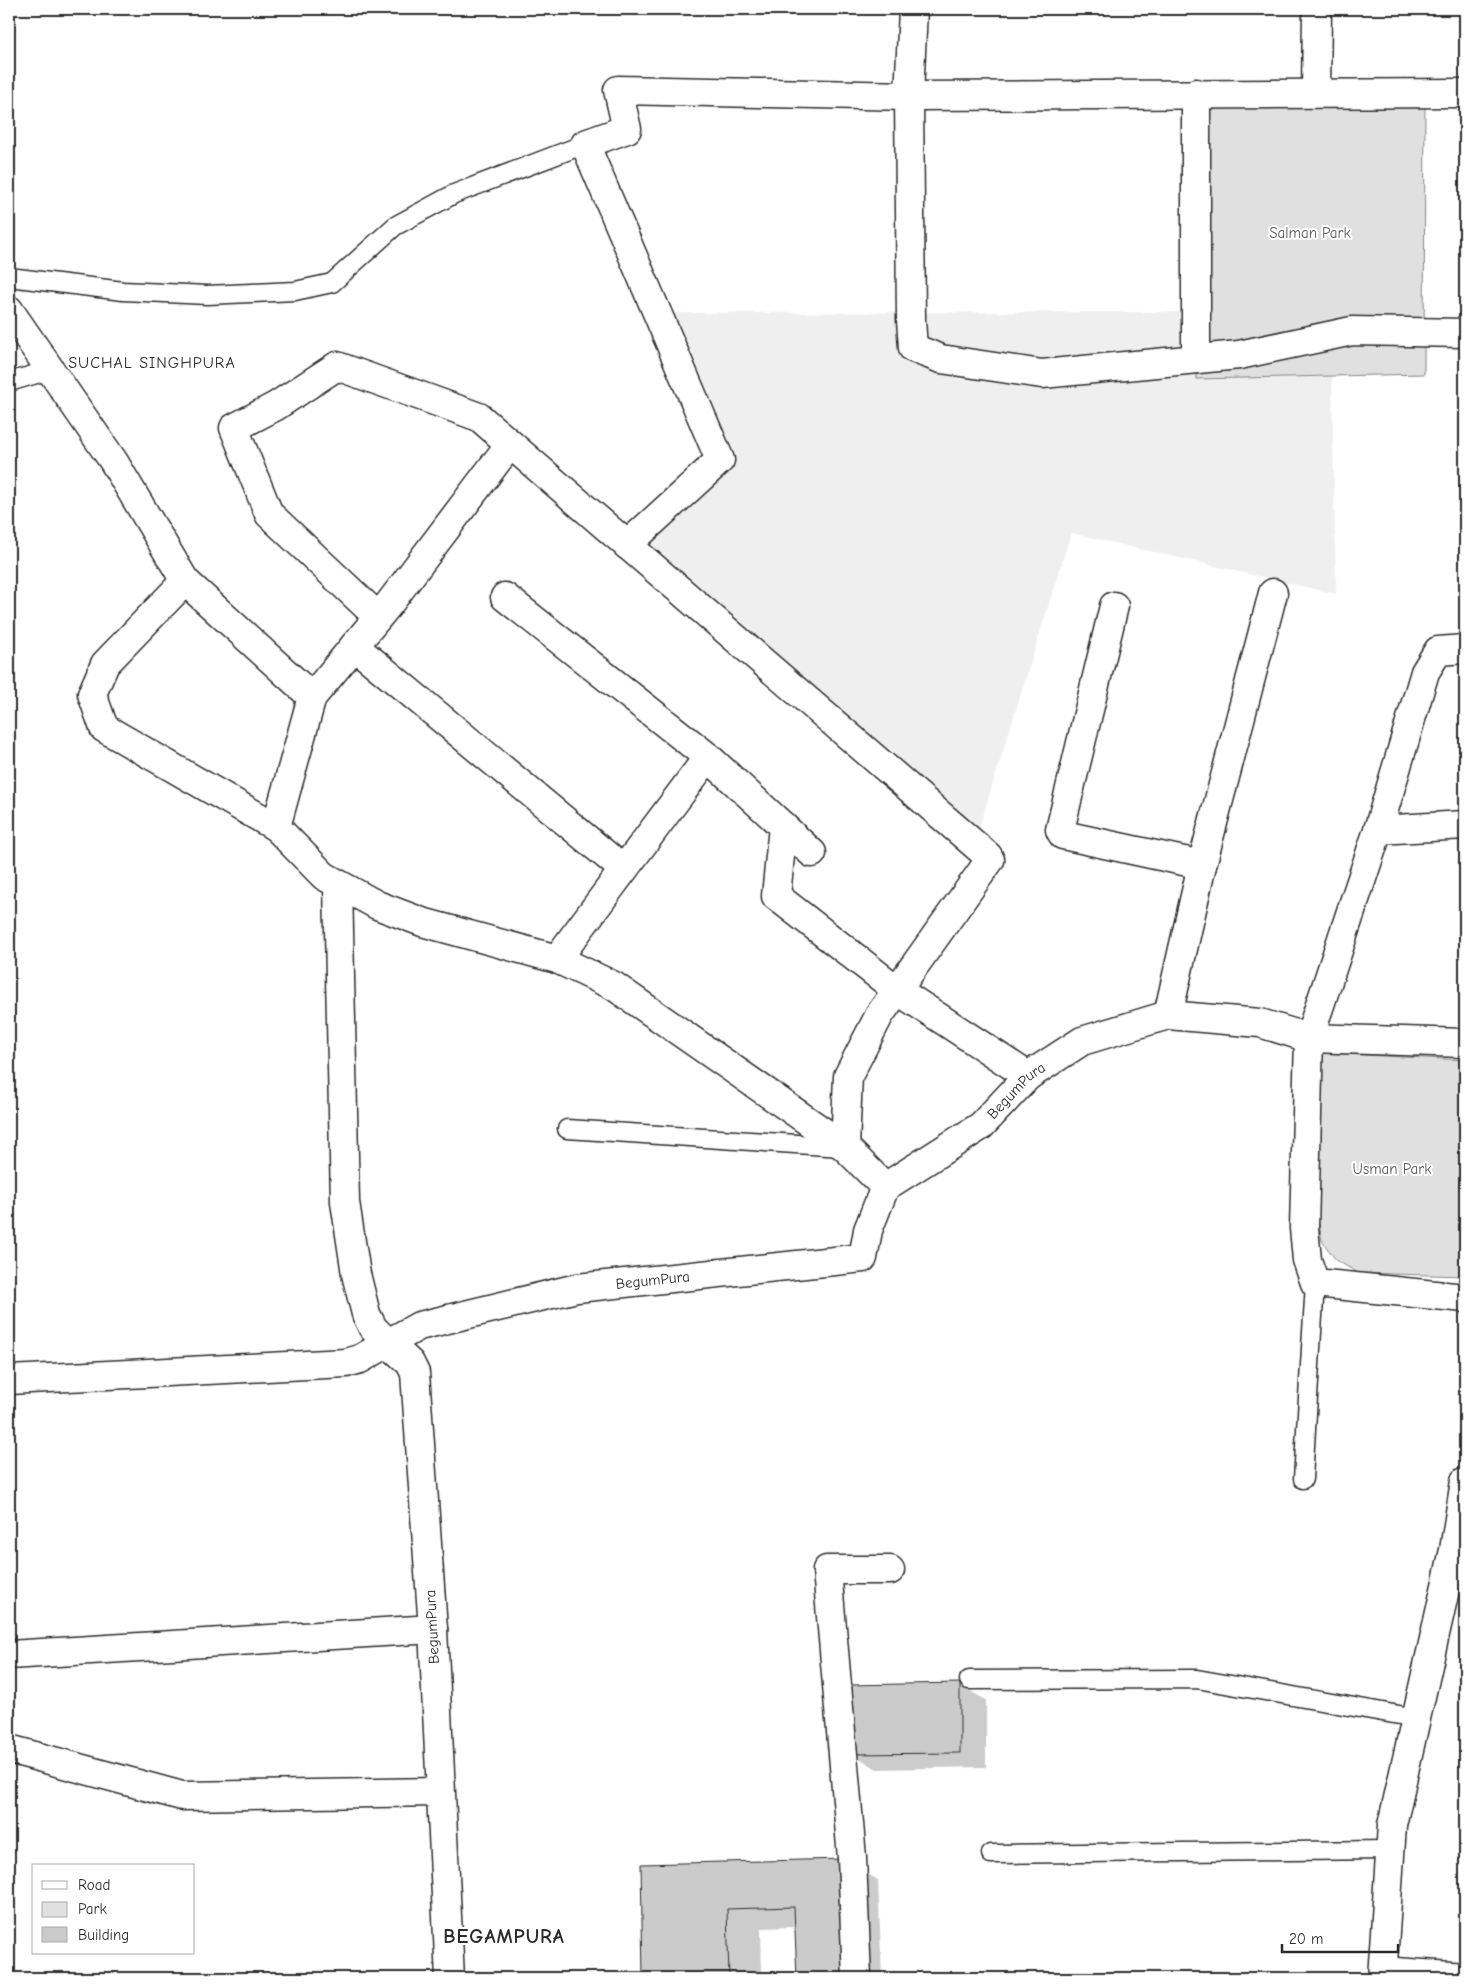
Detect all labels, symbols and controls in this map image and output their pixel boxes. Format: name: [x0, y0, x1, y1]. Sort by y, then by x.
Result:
park label: Salman Park: [1269, 224, 1351, 242]
district label: SUCHAL SINGHPURA: [68, 354, 236, 372]
street label: BegumPura: [983, 1058, 1049, 1123]
park label: Usman Park: [1353, 1160, 1432, 1178]
street label: BegumPura: [615, 1267, 691, 1293]
street label: BegumPura: [421, 1589, 443, 1665]
legend: [32, 1864, 195, 1954]
text: Road: [78, 1876, 110, 1894]
text: Park: [78, 1900, 107, 1918]
scale bar: [1282, 1922, 1398, 1954]
district label: BEGAMPURA: [443, 1925, 565, 1948]
text: Building: [78, 1926, 129, 1944]
text: 20 m: [1289, 1930, 1323, 1948]

